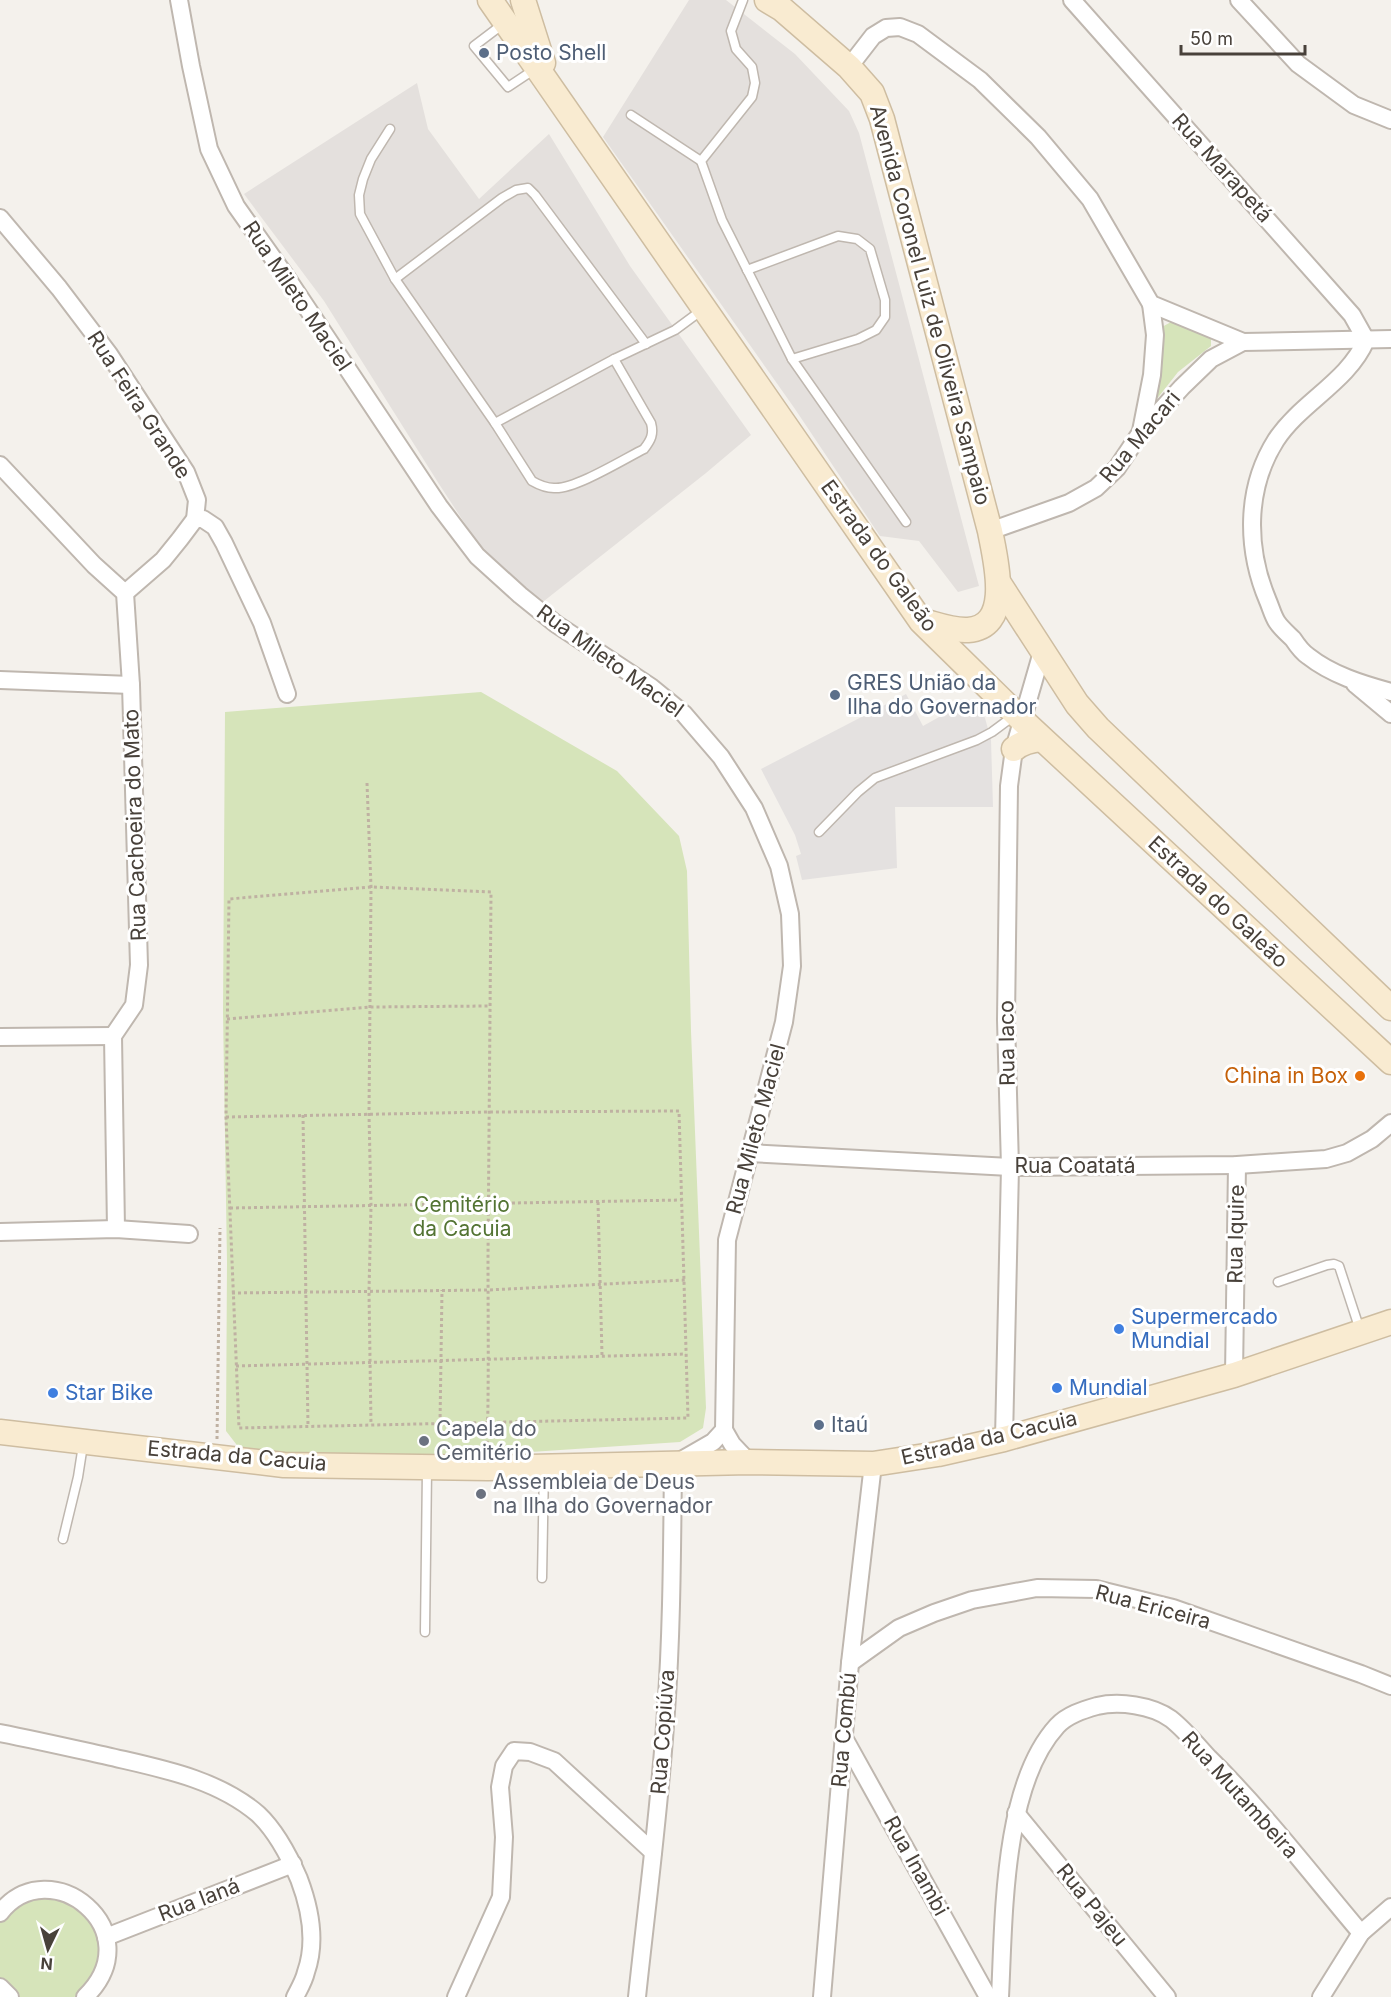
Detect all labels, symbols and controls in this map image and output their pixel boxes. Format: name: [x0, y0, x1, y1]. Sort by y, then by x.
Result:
scale bar: [1181, 18, 1306, 56]
text: 50 m: [1190, 28, 1233, 49]
place label: Posto Shell: [496, 40, 606, 65]
marker: Posto Shell: [477, 46, 491, 60]
street label: Avenida Coronel Luiz de Oliveira Sampaio: [865, 102, 996, 508]
street label: Rua Marapetá: [1167, 108, 1278, 227]
street label: Rua Mileto Maciel: [238, 216, 357, 375]
street label: Rua Feira Grande: [82, 326, 196, 483]
street label: Rua Macari: [1094, 386, 1185, 488]
street label: Estrada do Galeão: [816, 475, 943, 637]
street label: Rua Mileto Maciel: [532, 599, 689, 722]
place label: GRES União da Ilha do Governador: [847, 670, 1037, 719]
marker: GRES União da Ilha do Governador: [828, 688, 842, 702]
street label: Rua Cachoeira do Mato: [118, 709, 151, 941]
street label: Estrada do Galeão: [1143, 831, 1293, 973]
street label: Rua Iaco: [993, 1000, 1020, 1086]
street label: Rua Mileto Maciel: [721, 1041, 790, 1217]
place label: China in Box: [1224, 1063, 1348, 1088]
marker: China in Box: [1353, 1069, 1367, 1083]
street label: Rua Coatatá: [1014, 1153, 1136, 1178]
street label: Rua Iquire: [1222, 1184, 1249, 1284]
park label: Cemitério da Cacuia: [413, 1192, 511, 1241]
place label: Supermercado Mundial: [1131, 1304, 1278, 1353]
marker: Supermercado Mundial: [1112, 1322, 1126, 1336]
place label: Mundial: [1069, 1375, 1148, 1400]
place label: Star Bike: [65, 1380, 153, 1405]
marker: Mundial: [1050, 1381, 1064, 1395]
marker: Star Bike: [46, 1386, 60, 1400]
street label: Estrada da Cacuia: [898, 1405, 1079, 1470]
place label: Itaú: [831, 1412, 868, 1437]
place label: Capela do Cemitério: [436, 1416, 536, 1465]
marker: Itaú: [812, 1418, 826, 1432]
marker: Capela do Cemitério: [417, 1434, 431, 1448]
street label: Estrada da Cacuia: [146, 1435, 328, 1476]
place label: Assembleia de Deus na Ilha do Governador: [493, 1469, 713, 1518]
marker: Assembleia de Deus na Ilha do Governador: [474, 1487, 488, 1501]
street label: Rua Ericeira: [1093, 1579, 1214, 1634]
street label: Rua Copiúva: [646, 1669, 679, 1795]
street label: Rua Combú: [826, 1671, 861, 1788]
street label: Rua Mutambeira: [1177, 1726, 1304, 1863]
street label: Rua Inambi: [879, 1812, 954, 1920]
street label: Rua Pajeu: [1052, 1859, 1133, 1951]
street label: Rua Ianá: [155, 1873, 243, 1926]
north arrow: [18, 1919, 78, 1979]
text: N: [40, 1953, 54, 1974]

